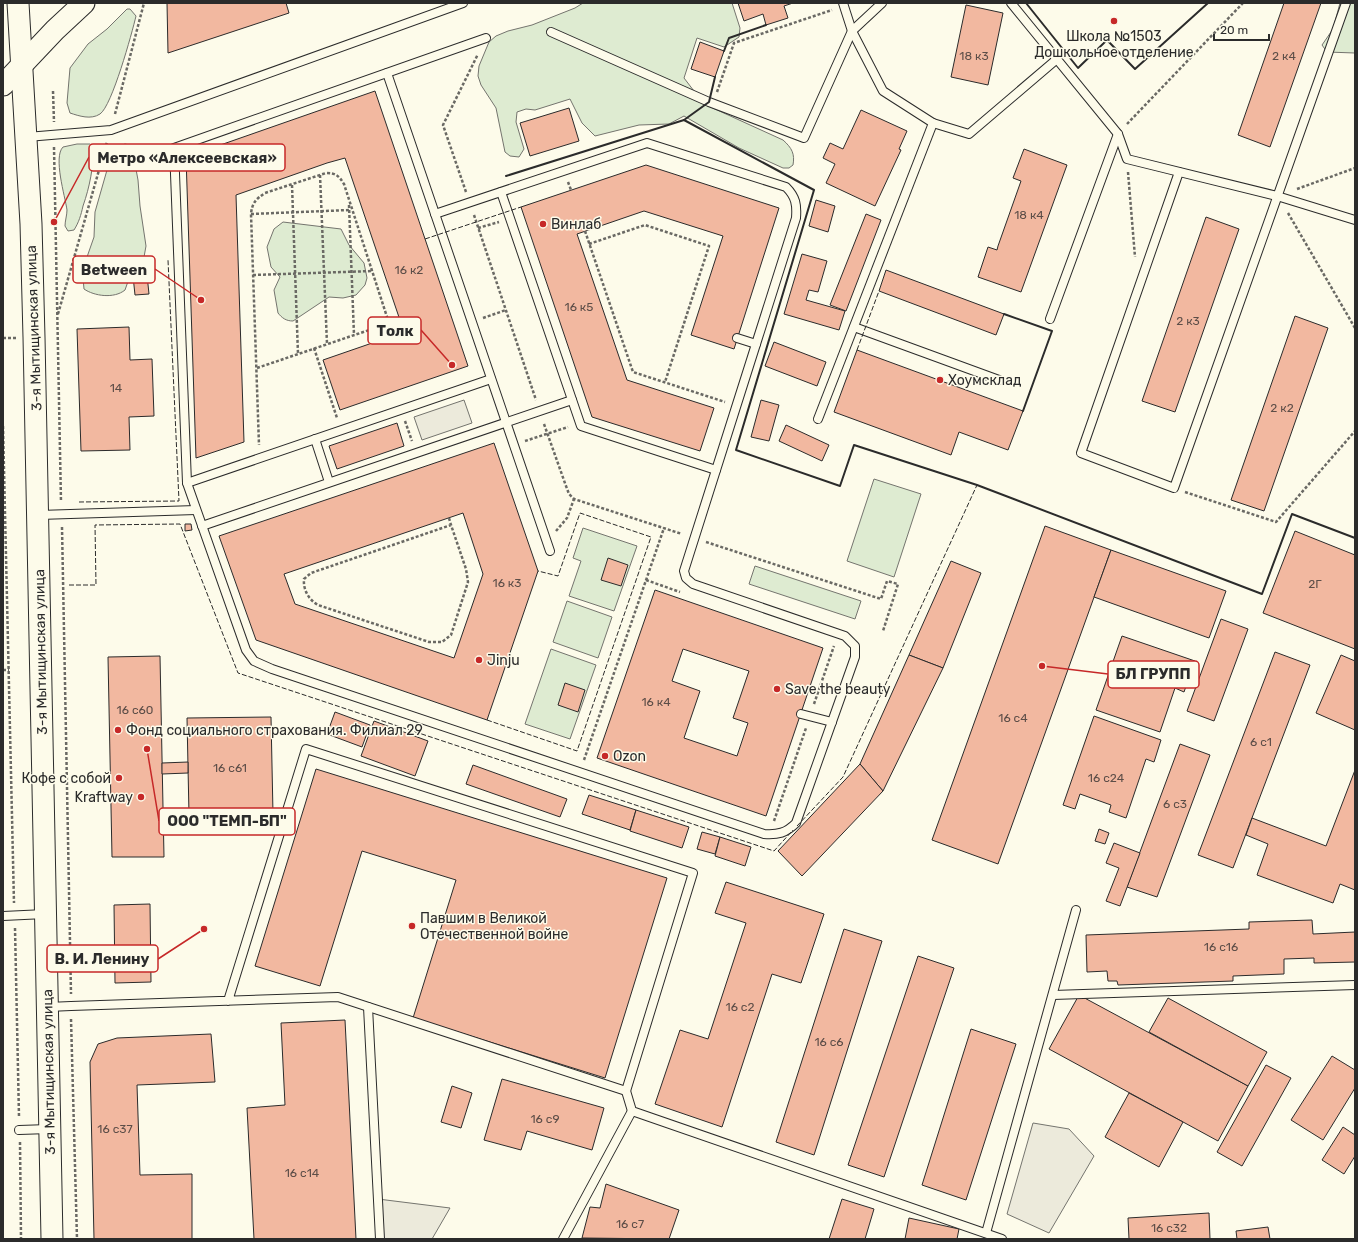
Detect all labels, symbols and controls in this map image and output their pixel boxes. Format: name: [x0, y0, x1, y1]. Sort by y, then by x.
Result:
marker: Школа №1503 Дошкольное отделение: [1109, 16, 1119, 26]
scale bar: [1214, 16, 1269, 42]
text: 20 m: [1220, 23, 1248, 37]
place label: Школа №1503 Дошкольное отделение: [1034, 28, 1194, 61]
house number: 18 к3: [959, 49, 989, 63]
house number: 2 к4: [1272, 49, 1296, 63]
callout: Метро «Алексеевская»: [89, 144, 285, 171]
text: Метро «Алексеевская»: [97, 149, 277, 167]
house number: 18 к4: [1014, 208, 1044, 222]
place label: Винлаб: [551, 216, 601, 233]
marker: Винлаб: [538, 219, 548, 229]
street label: 3-я Мытищинская улица: [23, 245, 45, 411]
callout: Between: [73, 256, 155, 283]
text: Between: [81, 261, 147, 279]
house number: 16 к2: [395, 263, 423, 277]
house number: 16 к5: [565, 300, 593, 314]
house number: 2 к3: [1176, 314, 1200, 328]
callout: Толк: [368, 317, 421, 344]
text: Толк: [377, 322, 413, 340]
place label: Хоумсклад: [948, 372, 1021, 389]
marker: Хоумсклад: [935, 375, 945, 385]
house number: 14: [110, 381, 123, 395]
house number: 2 к2: [1270, 401, 1294, 415]
street label: 3-я Мытищинская улица: [31, 569, 51, 735]
house number: 16 к3: [493, 576, 521, 590]
house number: 2Г: [1308, 577, 1322, 591]
place label: Jinju: [487, 652, 520, 669]
marker: Jinju: [474, 655, 484, 665]
callout: БЛ ГРУПП: [1108, 661, 1199, 688]
text: БЛ ГРУПП: [1115, 665, 1191, 683]
place label: Save the beauty: [785, 681, 891, 698]
marker: Save the beauty: [772, 684, 782, 694]
house number: 16 к4: [641, 695, 671, 709]
house number: 16 с60: [117, 703, 153, 717]
house number: 16 c4: [998, 711, 1028, 725]
place label: Фонд социального страхования. Филиал 29: [126, 722, 423, 739]
marker: Фонд социального страхования. Филиал 29: [113, 725, 123, 735]
house number: 6 с1: [1250, 735, 1272, 749]
place label: Ozon: [613, 748, 646, 765]
marker: Ozon: [600, 751, 610, 761]
house number: 16 с61: [213, 761, 247, 775]
place label: Кофе с собой: [21, 770, 111, 787]
house number: 16 с24: [1088, 771, 1125, 785]
marker: Кофе с собой: [114, 773, 124, 783]
place label: Kraftway: [75, 789, 133, 806]
marker: Kraftway: [136, 792, 146, 802]
house number: 6 с3: [1163, 797, 1187, 811]
callout: ООО "ТЕМП-БП": [159, 808, 295, 835]
text: ООО "ТЕМП-БП": [167, 812, 287, 830]
place label: Павшим в Великой Отечественной войне: [420, 910, 569, 943]
marker: Павшим в Великой Отечественной войне: [407, 921, 417, 931]
house number: 16 с16: [1204, 940, 1238, 954]
callout: В. И. Ленину: [47, 945, 158, 972]
text: В. И. Ленину: [54, 950, 150, 968]
street label: 3-я Мытищинская улица: [39, 989, 59, 1155]
house number: 16 с2: [726, 1000, 754, 1014]
house number: 16 с6: [814, 1035, 844, 1049]
house number: 16 с9: [530, 1112, 560, 1126]
house number: 16 с37: [97, 1122, 133, 1136]
house number: 16 с14: [285, 1166, 320, 1180]
house number: 16 с7: [616, 1217, 644, 1231]
house number: 16 с32: [1151, 1221, 1187, 1235]

